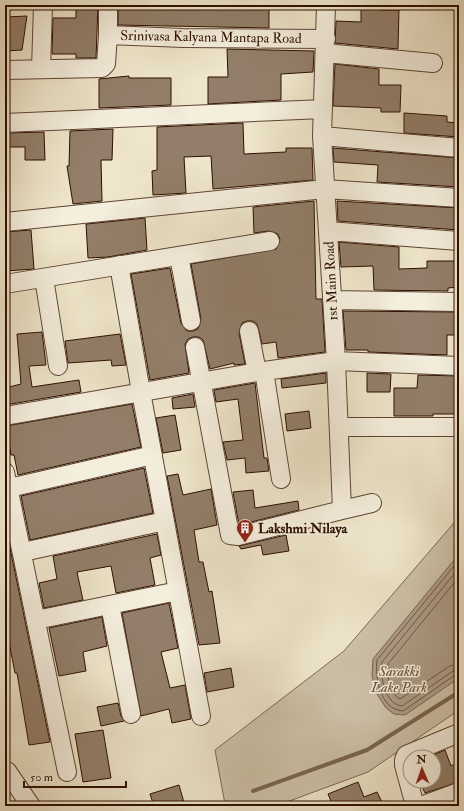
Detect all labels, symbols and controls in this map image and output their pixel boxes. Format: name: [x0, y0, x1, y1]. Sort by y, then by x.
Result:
street label: Srinivasa Kalyana Mantapa Road: [120, 27, 302, 48]
street label: 1st Main Road: [320, 241, 342, 321]
building icon: Lakshmi Nilaya: [235, 518, 255, 543]
place label: Lakshmi Nilaya: [258, 520, 349, 538]
park label: Sarakki Lake Park: [370, 663, 427, 696]
north arrow: [402, 749, 442, 789]
text: N: [416, 753, 428, 766]
scale bar: [24, 763, 126, 789]
text: 50 m: [30, 770, 54, 785]

